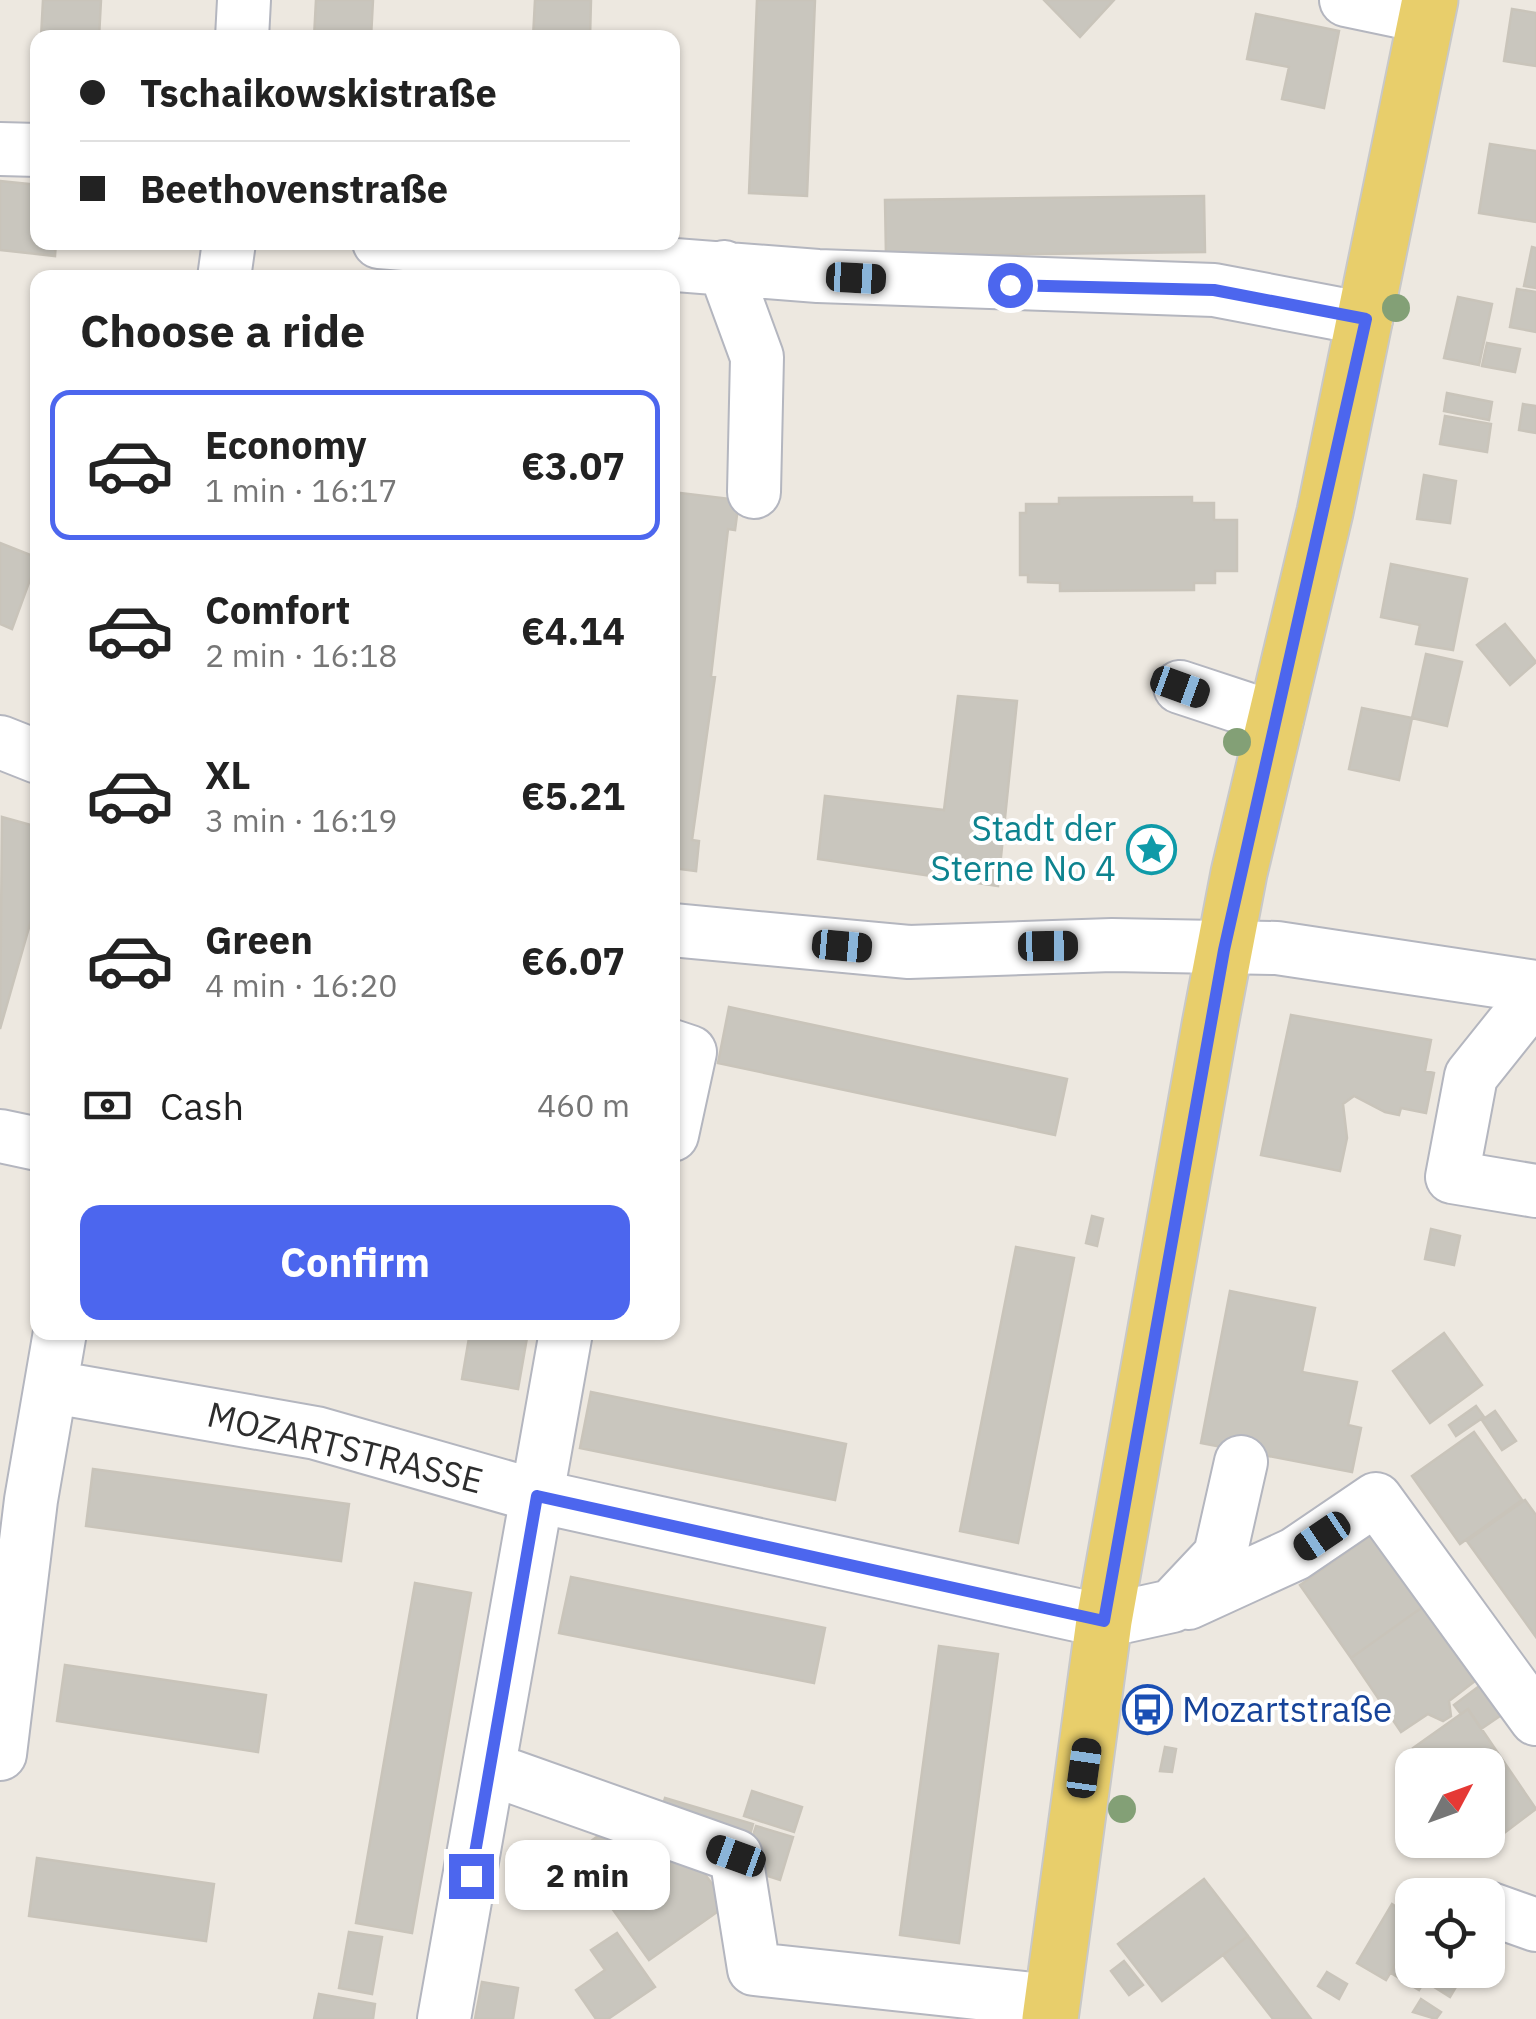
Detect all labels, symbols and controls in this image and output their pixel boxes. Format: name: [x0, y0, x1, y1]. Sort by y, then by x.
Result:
text: Tschaikowskistraße: [140, 68, 497, 117]
text: Beethovenstraße: [140, 164, 448, 213]
car: [825, 261, 887, 295]
route start: [988, 263, 1033, 308]
text: Choose a ride: [80, 301, 365, 359]
icon: car: [85, 420, 175, 510]
text: Economy: [205, 420, 367, 469]
text: €3.07: [521, 441, 625, 490]
text: 1 min · 16:17: [205, 469, 398, 511]
icon: car: [85, 585, 175, 675]
text: Comfort: [205, 585, 350, 634]
text: €4.14: [521, 606, 625, 655]
text: 2 min · 16:18: [205, 634, 398, 676]
car: [1147, 663, 1213, 711]
icon: car: [85, 750, 175, 840]
text: XL: [205, 750, 251, 799]
text: €5.21: [521, 771, 625, 820]
text: 3 min · 16:19: [205, 799, 398, 841]
place label: Stadt der Sterne No 4: [930, 805, 1116, 891]
place icon: Stadt der Sterne No 4: [1125, 823, 1177, 875]
icon: car: [85, 915, 175, 1005]
text: Green: [205, 915, 313, 964]
car: [811, 928, 873, 964]
car: [1018, 930, 1078, 962]
text: €6.07: [521, 936, 625, 985]
text: 4 min · 16:20: [205, 964, 398, 1006]
icon: cash: [80, 1078, 135, 1133]
text: Cash: [160, 1081, 244, 1130]
text: 460 m: [537, 1084, 630, 1126]
button: Confirm: [80, 1205, 630, 1320]
street label: MOZARTSTRASSE: [203, 1391, 488, 1503]
car: [1289, 1507, 1355, 1565]
bus stop icon: Mozartstraße: [1121, 1684, 1173, 1736]
place label: Mozartstraße: [1182, 1686, 1392, 1732]
car: [1065, 1736, 1103, 1800]
north arrow: [1395, 1748, 1505, 1858]
map controls: [1395, 1748, 1505, 1988]
car: [703, 1832, 769, 1880]
callout: 2 min: [506, 1841, 671, 1911]
route end: [449, 1854, 494, 1899]
text: 2 min: [546, 1854, 629, 1896]
button: locate: [1395, 1878, 1505, 1988]

